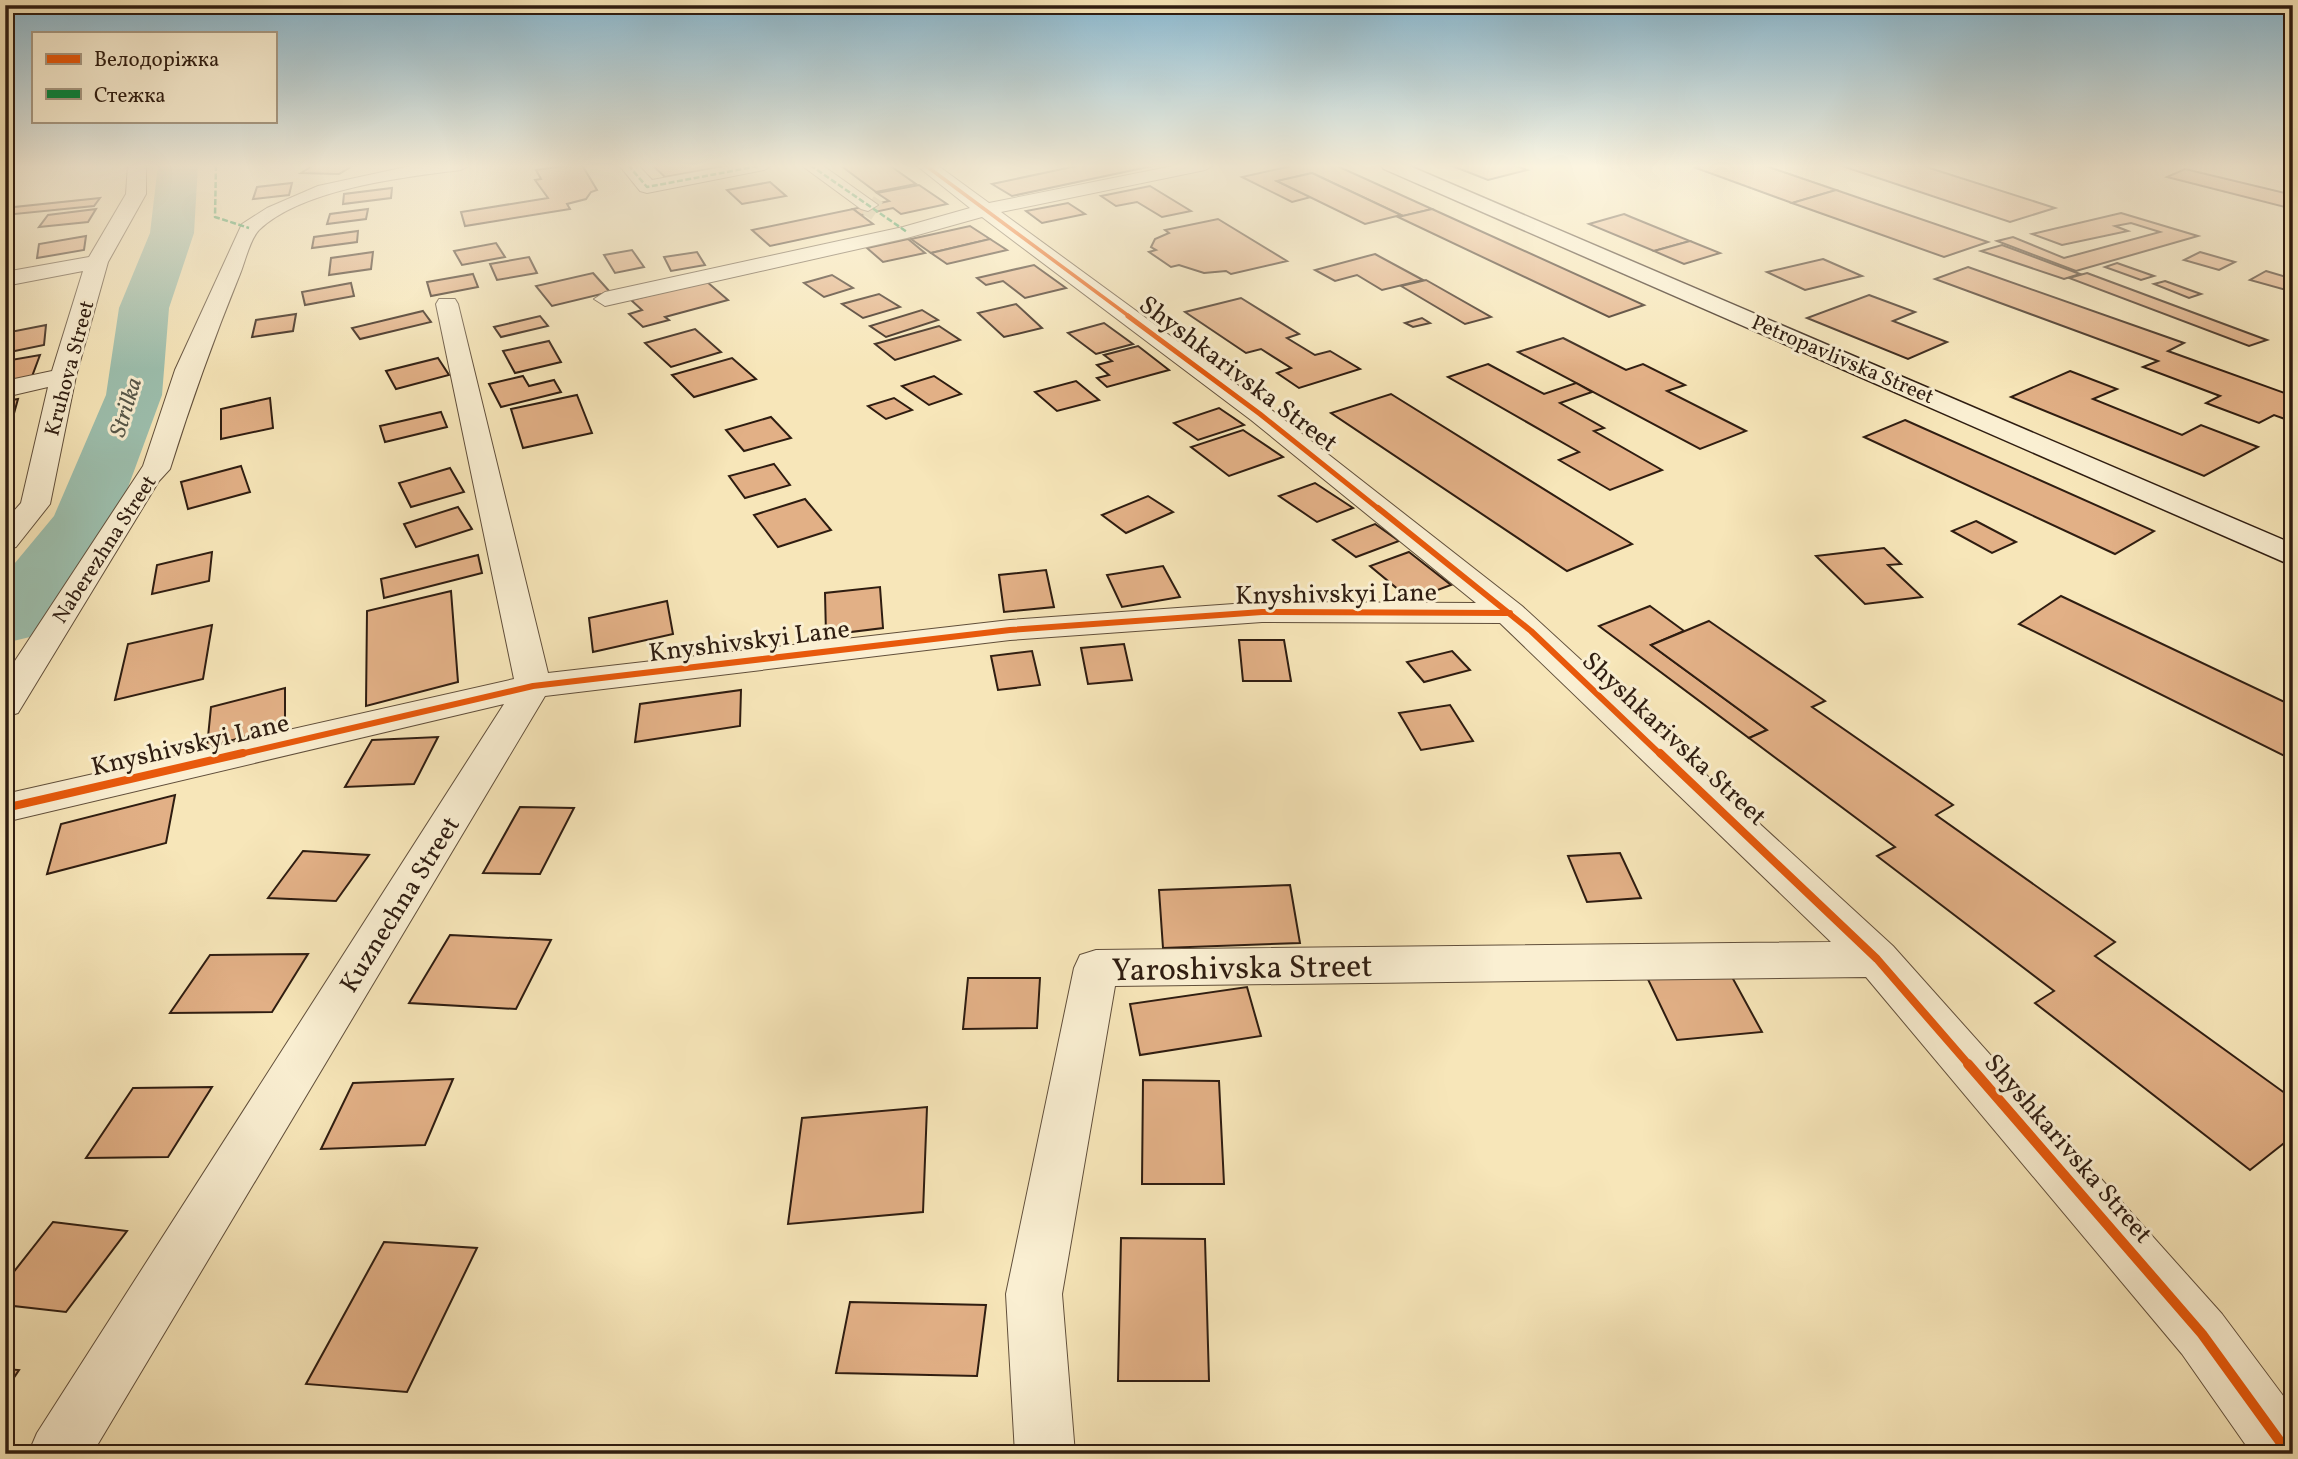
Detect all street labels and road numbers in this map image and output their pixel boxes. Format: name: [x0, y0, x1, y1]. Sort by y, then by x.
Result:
street label: Shyshkarivska Street: [1131, 288, 1345, 461]
street label: Kruhova Street: [38, 297, 102, 439]
street label: Petropavlivska Street: [1747, 309, 1938, 412]
street label: Naberezhna Street: [46, 470, 164, 630]
street label: Knyshivskyi Lane: [1235, 575, 1437, 615]
street label: Knyshivskyi Lane: [647, 612, 852, 672]
street label: Shyshkarivska Street: [1573, 644, 1774, 835]
street label: Knyshivskyi Lane: [88, 706, 293, 786]
street label: Kuznechna Street: [332, 810, 469, 1000]
street label: Yaroshivska Street: [1111, 946, 1373, 994]
street label: Shyshkarivska Street: [1975, 1047, 2160, 1252]

